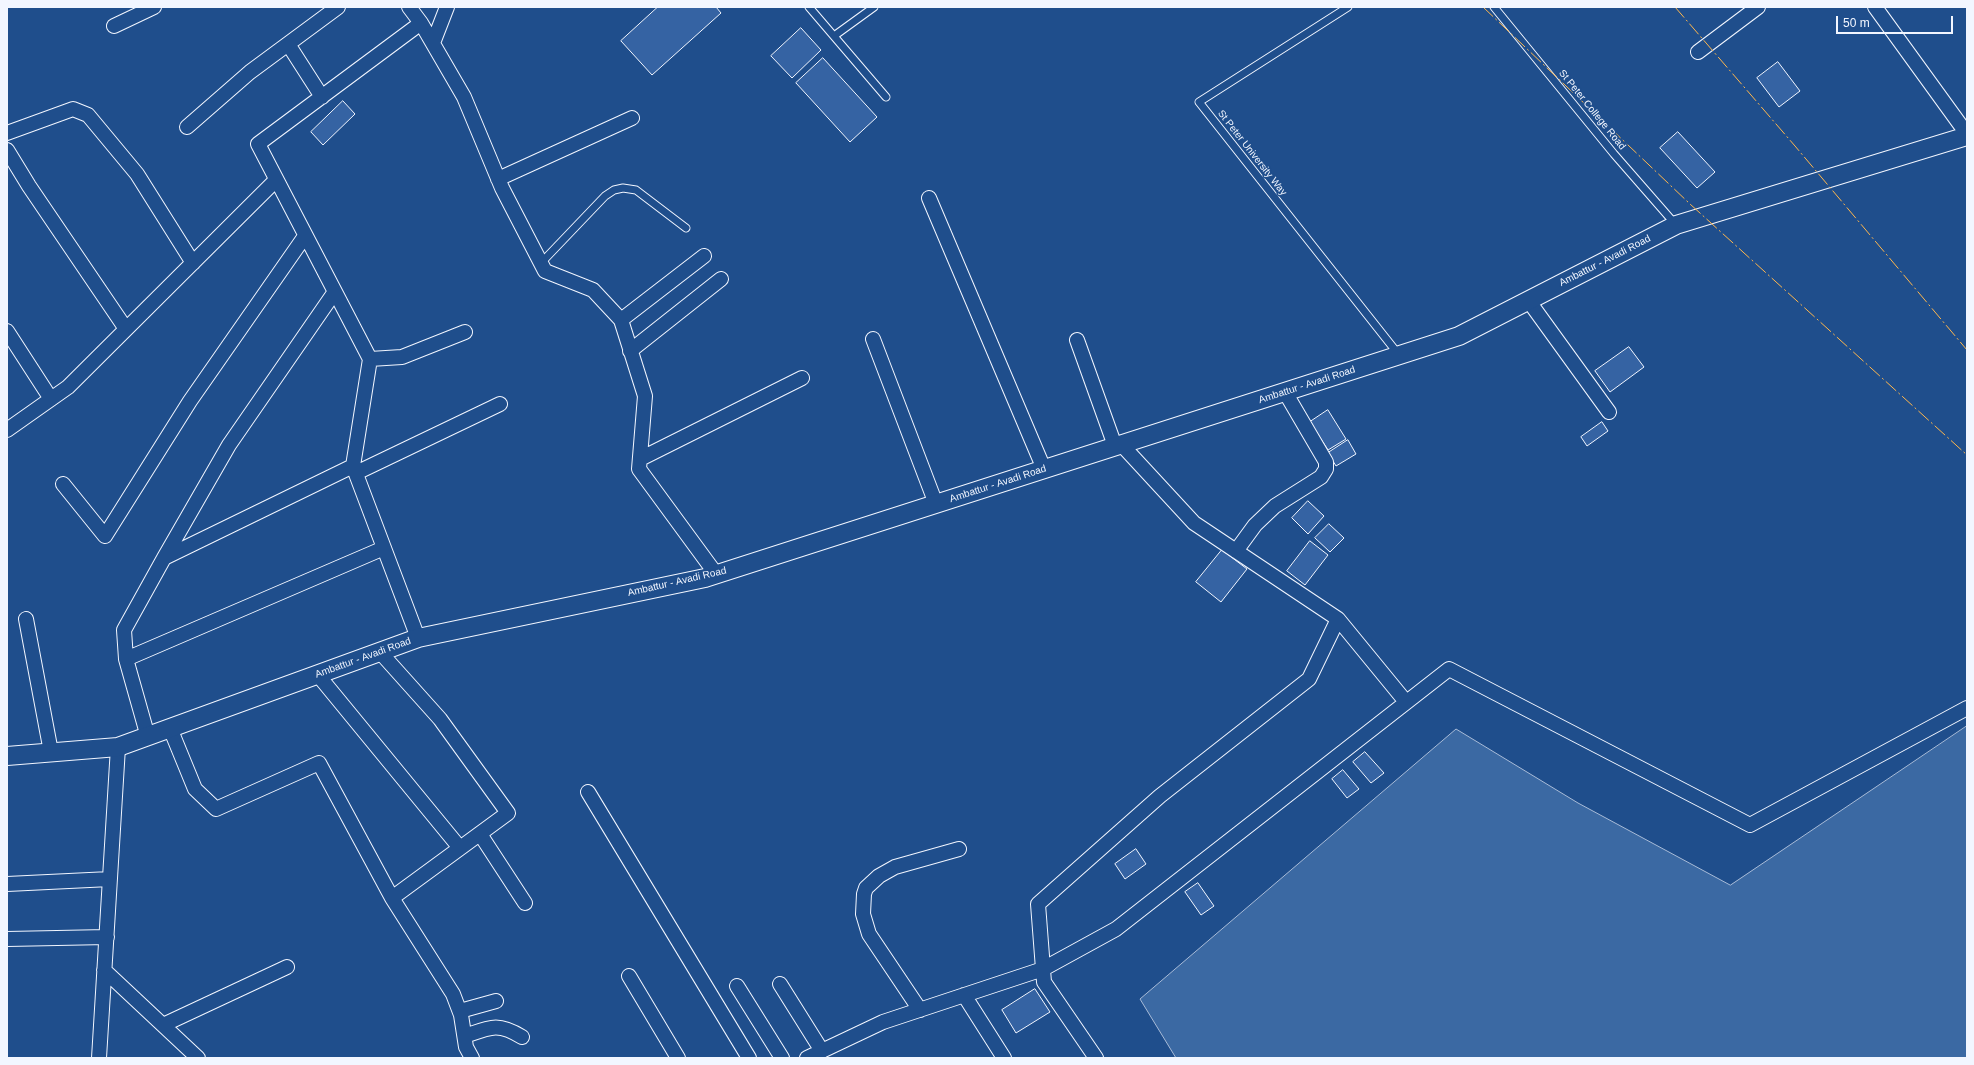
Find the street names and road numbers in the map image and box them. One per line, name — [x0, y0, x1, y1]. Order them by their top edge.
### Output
street label: St Peter College Road — [1556, 68, 1628, 152]
street label: St Peter University Way — [1215, 108, 1289, 198]
street label: Ambattur - Avadi Road — [1557, 233, 1653, 289]
street label: Ambattur - Avadi Road — [1257, 364, 1357, 406]
street label: Ambattur - Avadi Road — [948, 463, 1048, 505]
street label: Ambattur - Avadi Road — [626, 565, 728, 599]
street label: Ambattur - Avadi Road — [314, 635, 412, 681]

